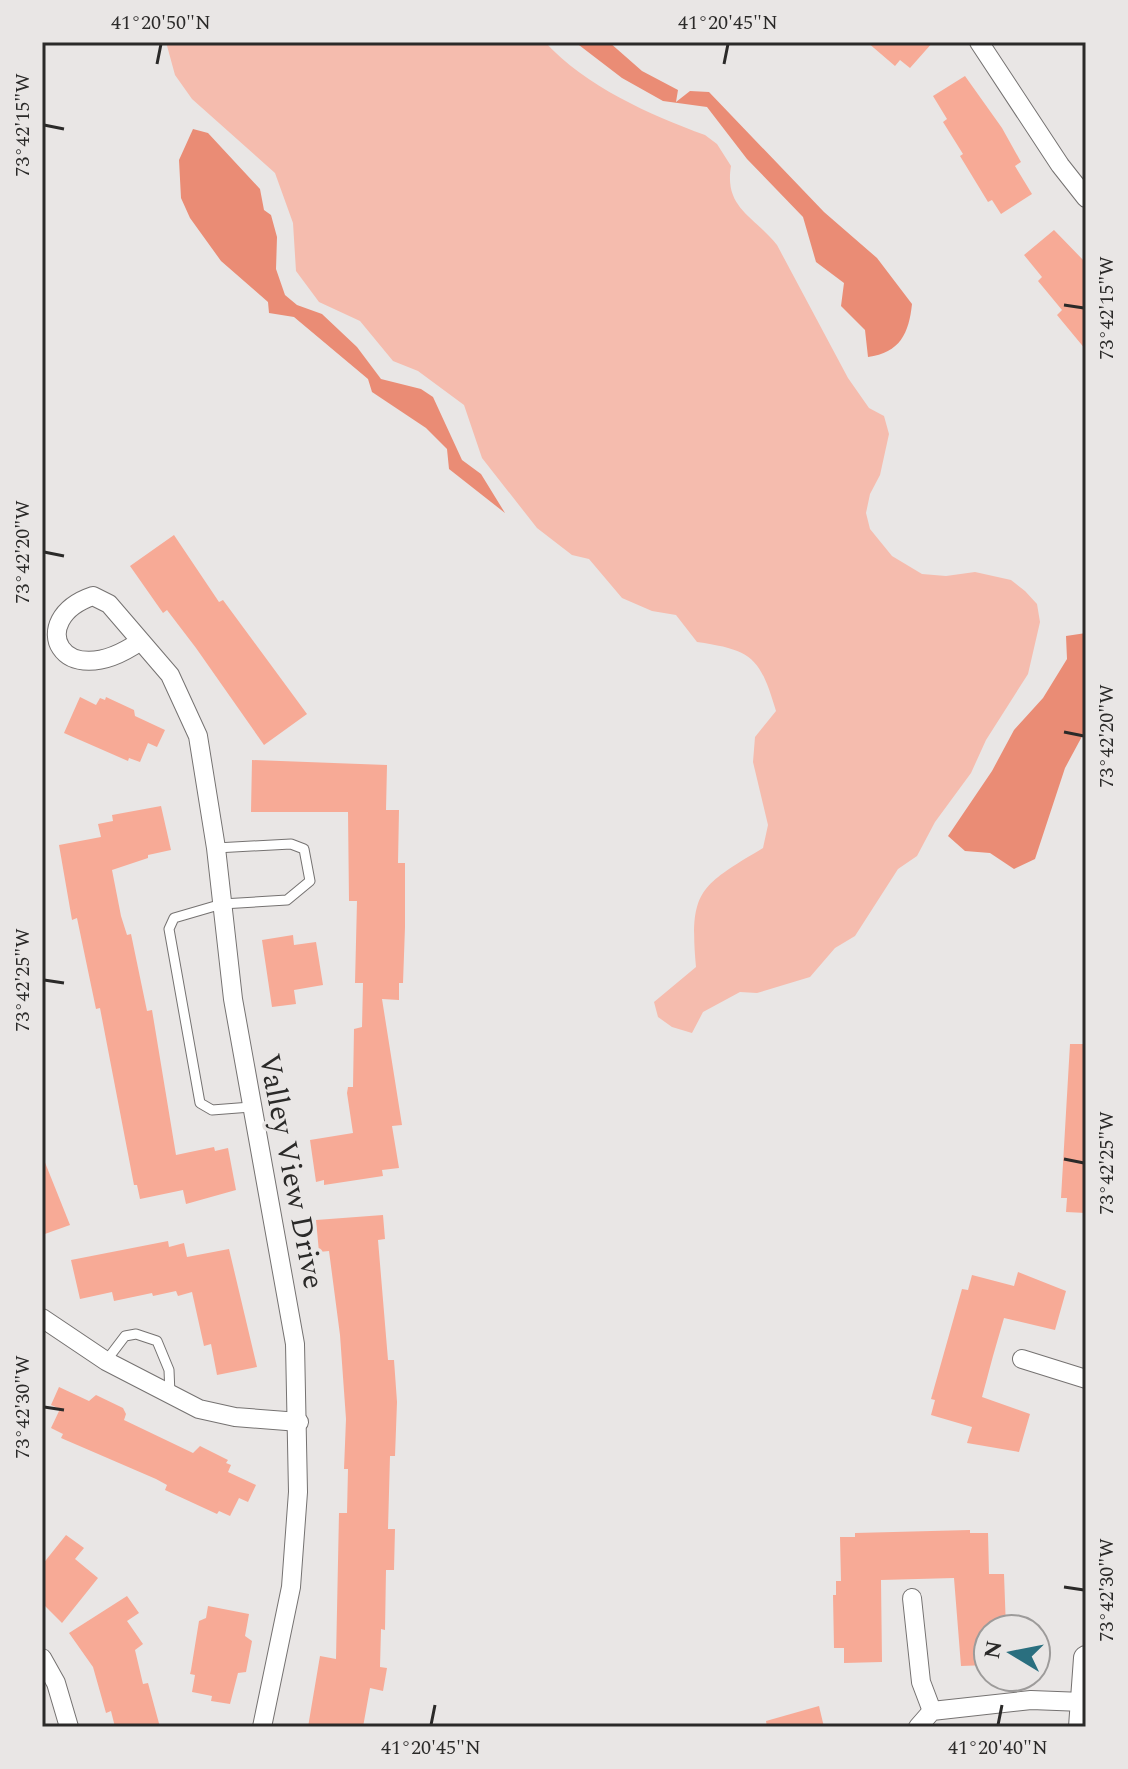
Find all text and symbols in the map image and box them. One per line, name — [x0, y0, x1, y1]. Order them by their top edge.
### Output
text: 41°20'50"N — [111, 8, 211, 38]
text: 41°20'45"N — [678, 8, 778, 38]
text: 73°42'15"W — [8, 73, 38, 177]
text: 73°42'15"W — [1092, 256, 1122, 360]
text: 73°42'20"W — [8, 500, 38, 604]
text: 73°42'20"W — [1092, 684, 1122, 788]
text: 73°42'25"W — [8, 928, 38, 1032]
street label: Valley View Drive — [246, 1050, 336, 1293]
text: 73°42'25"W — [1092, 1111, 1122, 1215]
text: 73°42'30"W — [8, 1355, 38, 1459]
text: 73°42'30"W — [1092, 1538, 1122, 1642]
north arrow — [972, 1613, 1052, 1693]
text: N — [976, 1638, 1012, 1661]
text: 41°20'45"N — [381, 1733, 481, 1763]
text: 41°20'40"N — [948, 1733, 1048, 1763]

